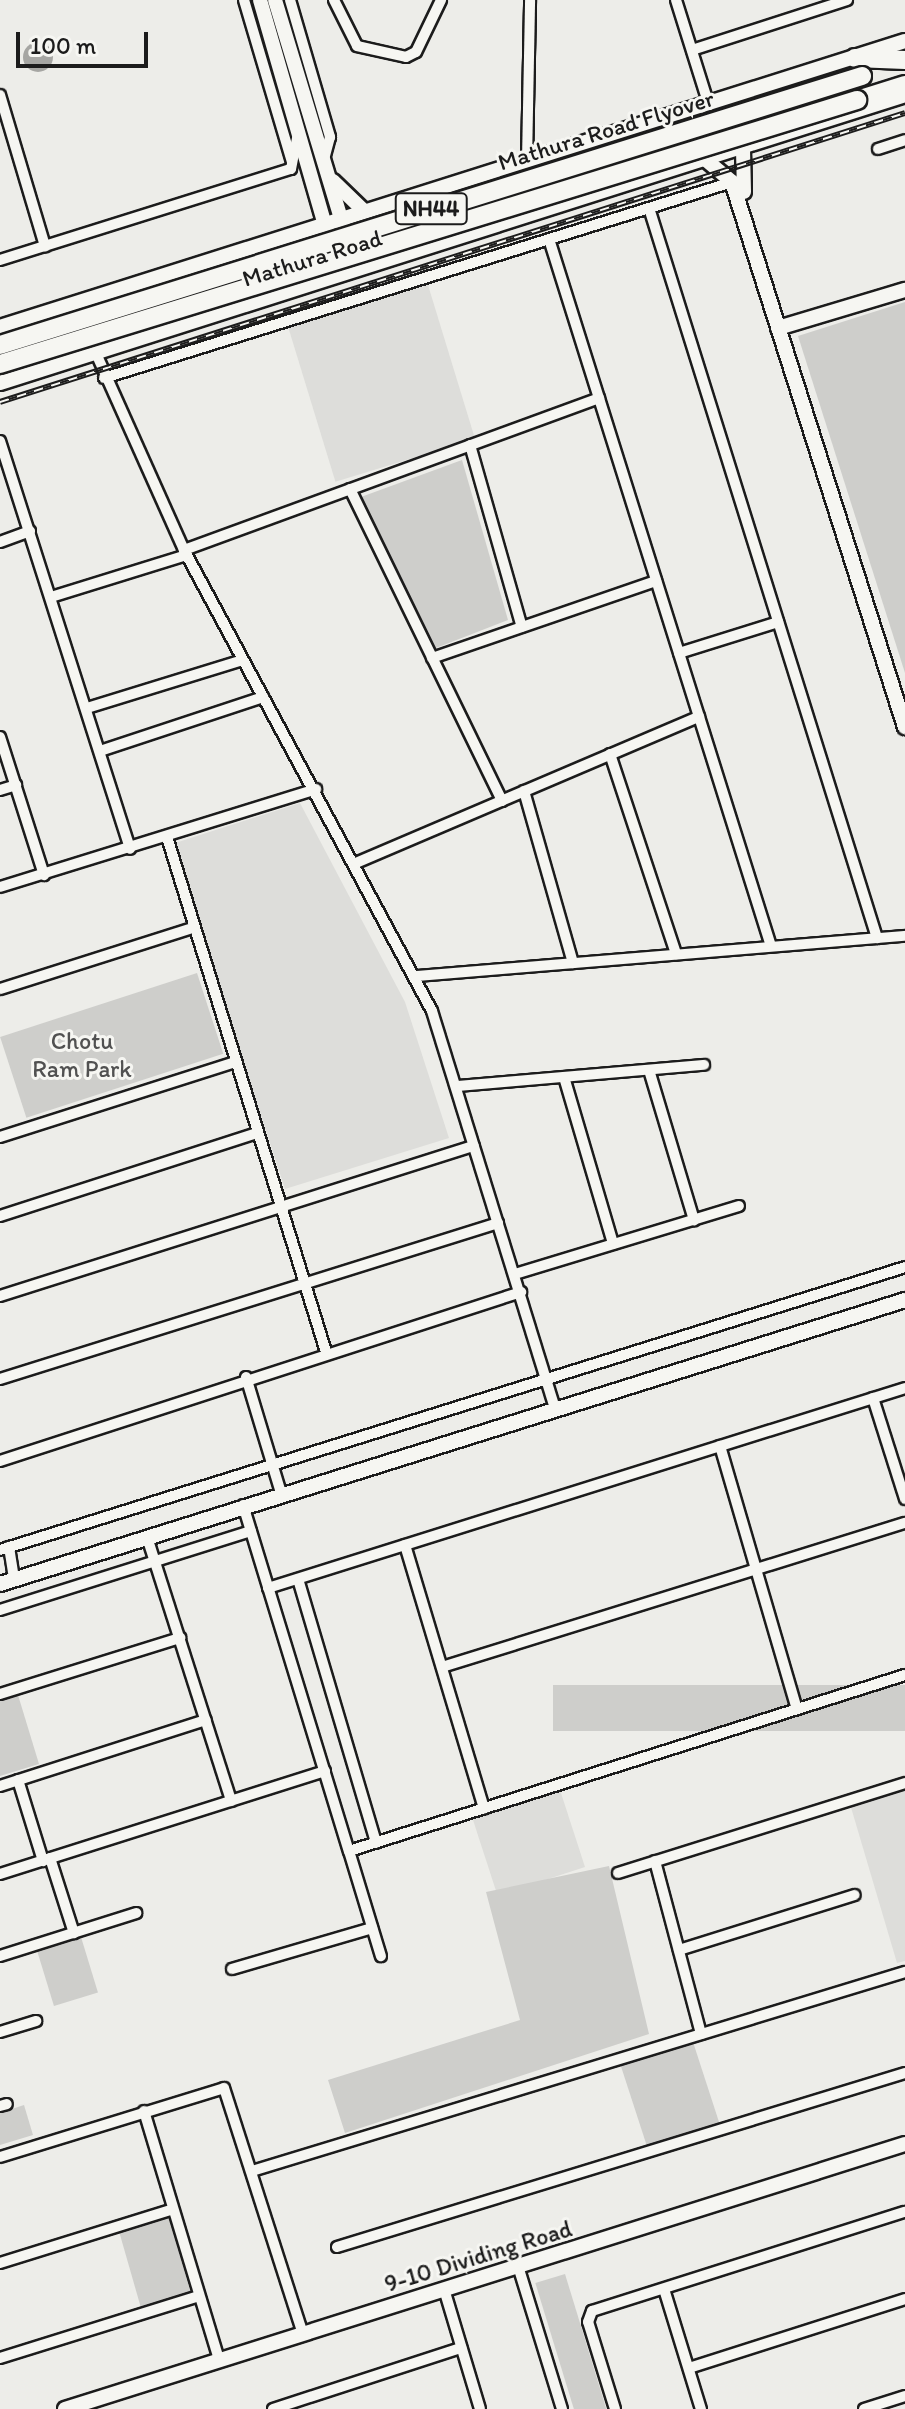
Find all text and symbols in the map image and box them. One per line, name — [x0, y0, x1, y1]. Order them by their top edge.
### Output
scale bar — [20, 16, 152, 66]
text: 100 m — [30, 31, 96, 60]
street label: Mathura Road Flyover — [494, 83, 718, 177]
road number: NH44 — [393, 191, 469, 227]
street label: Mathura Road — [239, 223, 385, 293]
park label: Chotu Ram Park — [32, 1027, 132, 1083]
street label: 9-10 Dividing Road — [381, 2214, 575, 2298]

